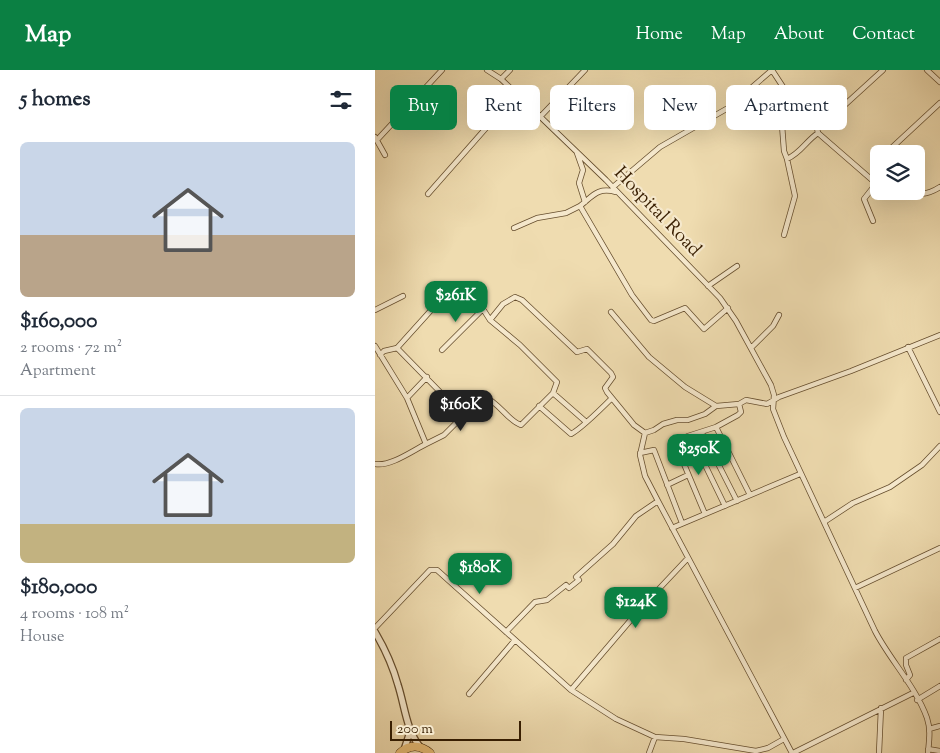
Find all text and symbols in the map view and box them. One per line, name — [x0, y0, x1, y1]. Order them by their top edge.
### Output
text: Map — [25, 18, 71, 52]
text: Home — [636, 22, 683, 48]
text: Map — [711, 22, 746, 48]
text: About — [774, 22, 824, 48]
text: Contact — [852, 22, 915, 48]
text: 5 homes — [20, 85, 90, 115]
chip: Buy — [390, 85, 457, 130]
chip: Rent — [467, 85, 540, 130]
chip: Filters — [550, 85, 634, 130]
chip: New — [644, 85, 716, 130]
chip: Apartment — [726, 85, 847, 130]
icon: filters — [327, 86, 355, 114]
map controls — [870, 145, 925, 200]
button: layers — [870, 145, 925, 200]
street label: Hospital Road — [607, 161, 707, 263]
icon: home — [143, 175, 233, 265]
pin: $261K — [421, 280, 491, 323]
text: $261K — [436, 285, 476, 308]
text: $160,000 — [20, 307, 97, 337]
text: 2 rooms · 72 m² — [20, 337, 122, 360]
text: Apartment — [20, 360, 96, 383]
pin: $160K — [426, 390, 496, 432]
text: $160K — [440, 394, 482, 417]
pin: $250K — [664, 434, 734, 476]
text: $250K — [678, 438, 720, 461]
icon: home — [143, 440, 233, 530]
pin: $180K — [445, 552, 515, 595]
text: $180K — [459, 557, 501, 580]
text: $180,000 — [20, 573, 97, 603]
pin: $124K — [601, 586, 671, 629]
text: $124K — [615, 591, 657, 614]
text: 4 rooms · 108 m² — [20, 603, 129, 626]
text: House — [20, 626, 64, 649]
scale bar — [390, 718, 521, 741]
text: 200 m — [397, 720, 433, 740]

